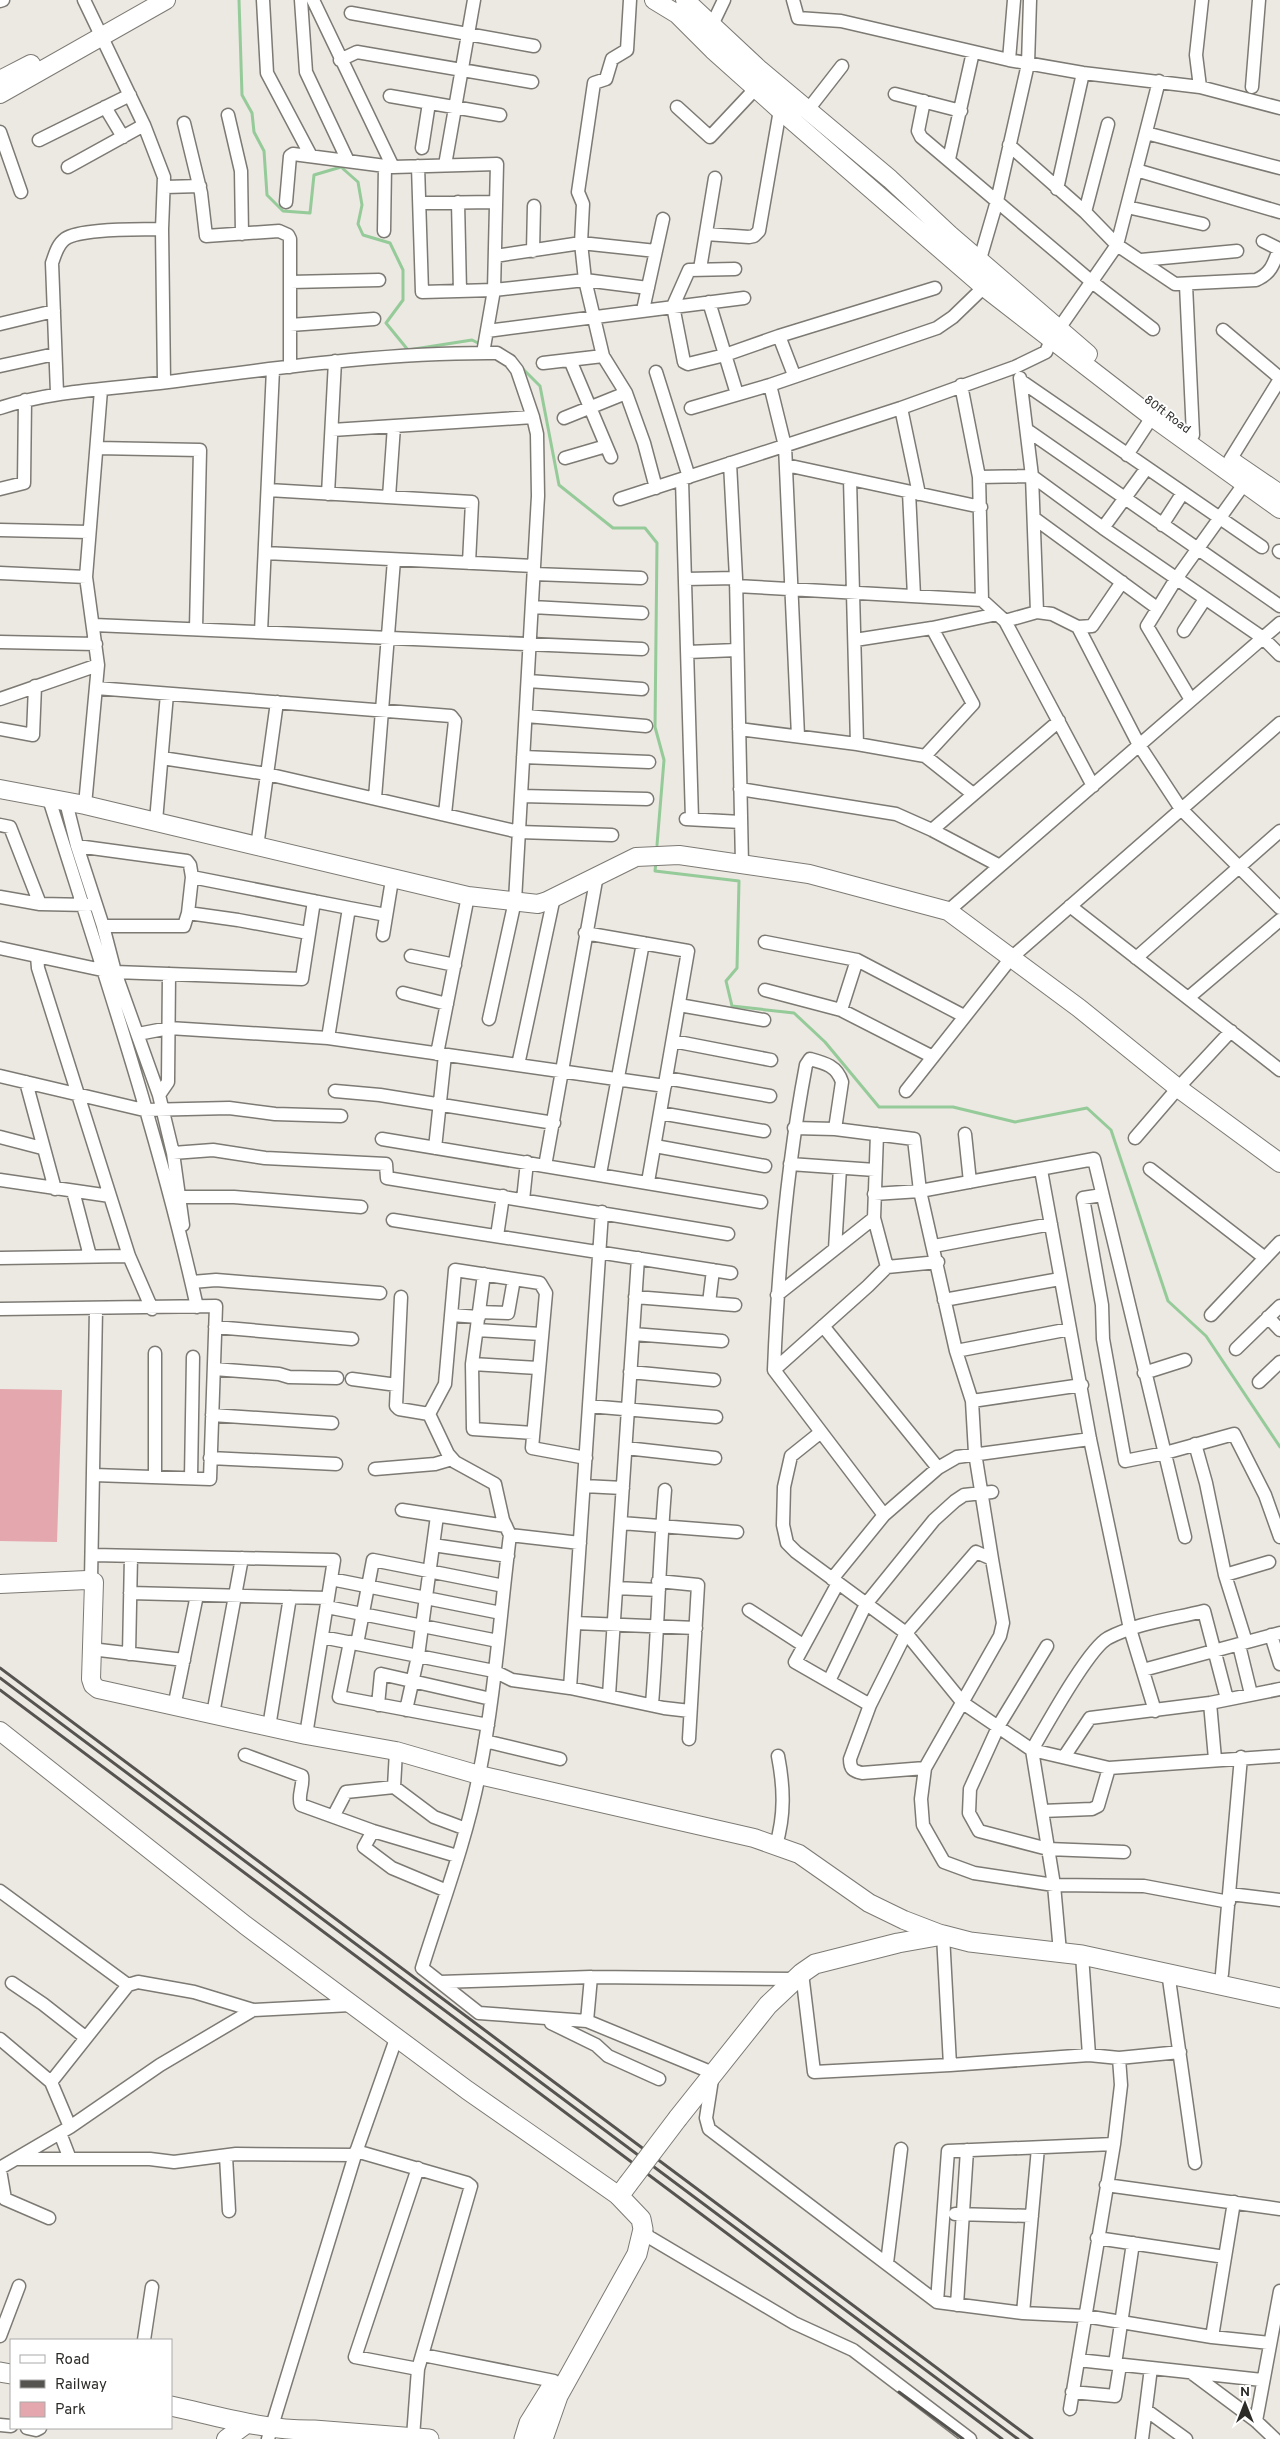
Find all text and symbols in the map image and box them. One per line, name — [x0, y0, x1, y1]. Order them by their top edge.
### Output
street label: 80ft Road — [1141, 392, 1193, 438]
legend — [10, 2339, 172, 2429]
text: Road — [55, 2351, 90, 2370]
text: Railway — [55, 2376, 107, 2395]
north arrow — [1220, 2379, 1270, 2429]
text: N — [1240, 2384, 1250, 2401]
text: Park — [55, 2401, 86, 2420]

